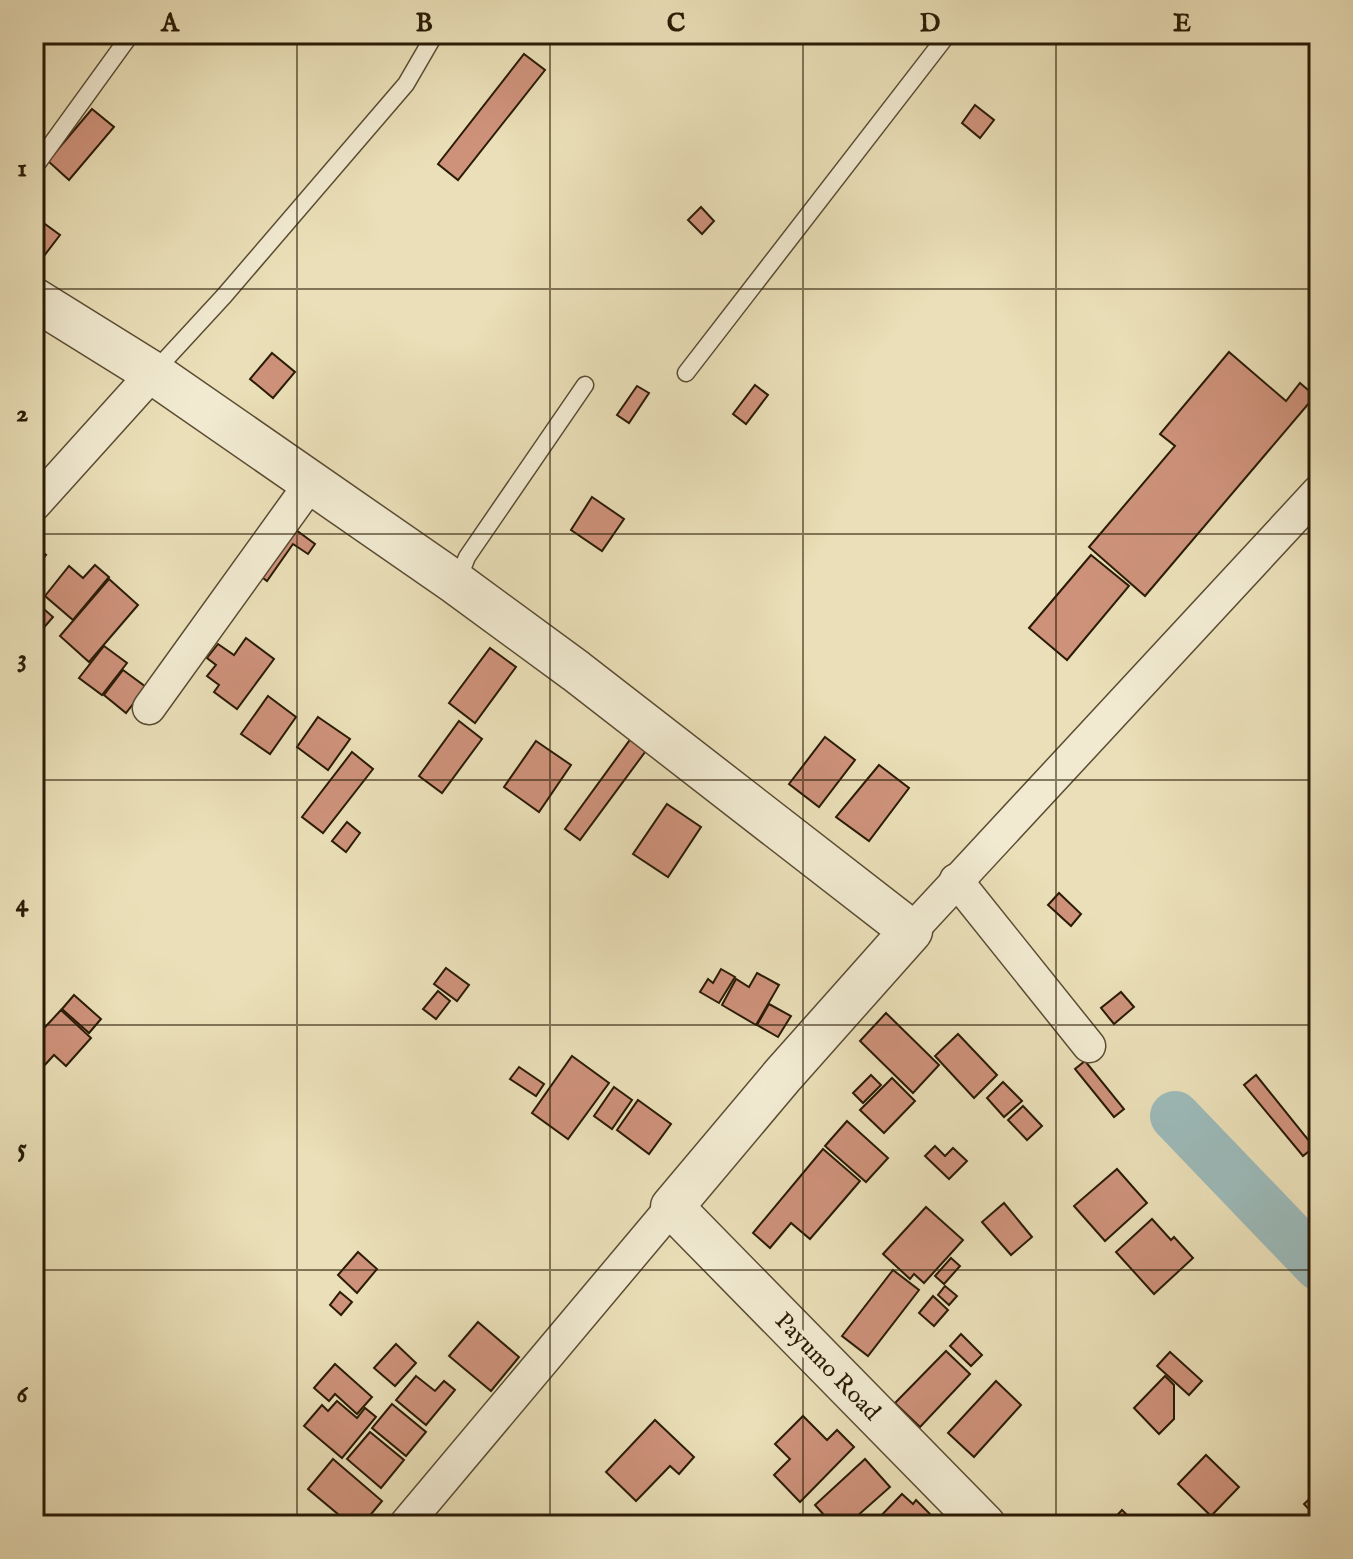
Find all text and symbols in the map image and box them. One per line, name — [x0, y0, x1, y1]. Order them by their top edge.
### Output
text: A — [160, 7, 180, 40]
text: B — [415, 7, 433, 40]
text: C — [667, 7, 686, 40]
text: D — [920, 7, 941, 40]
text: E — [1173, 7, 1191, 40]
text: 1 — [17, 152, 27, 185]
text: 2 — [16, 397, 28, 430]
text: 3 — [17, 642, 27, 675]
text: 4 — [16, 887, 30, 920]
text: 5 — [17, 1132, 27, 1165]
street label: Payumo Road — [767, 1306, 886, 1428]
text: 6 — [17, 1378, 29, 1411]

